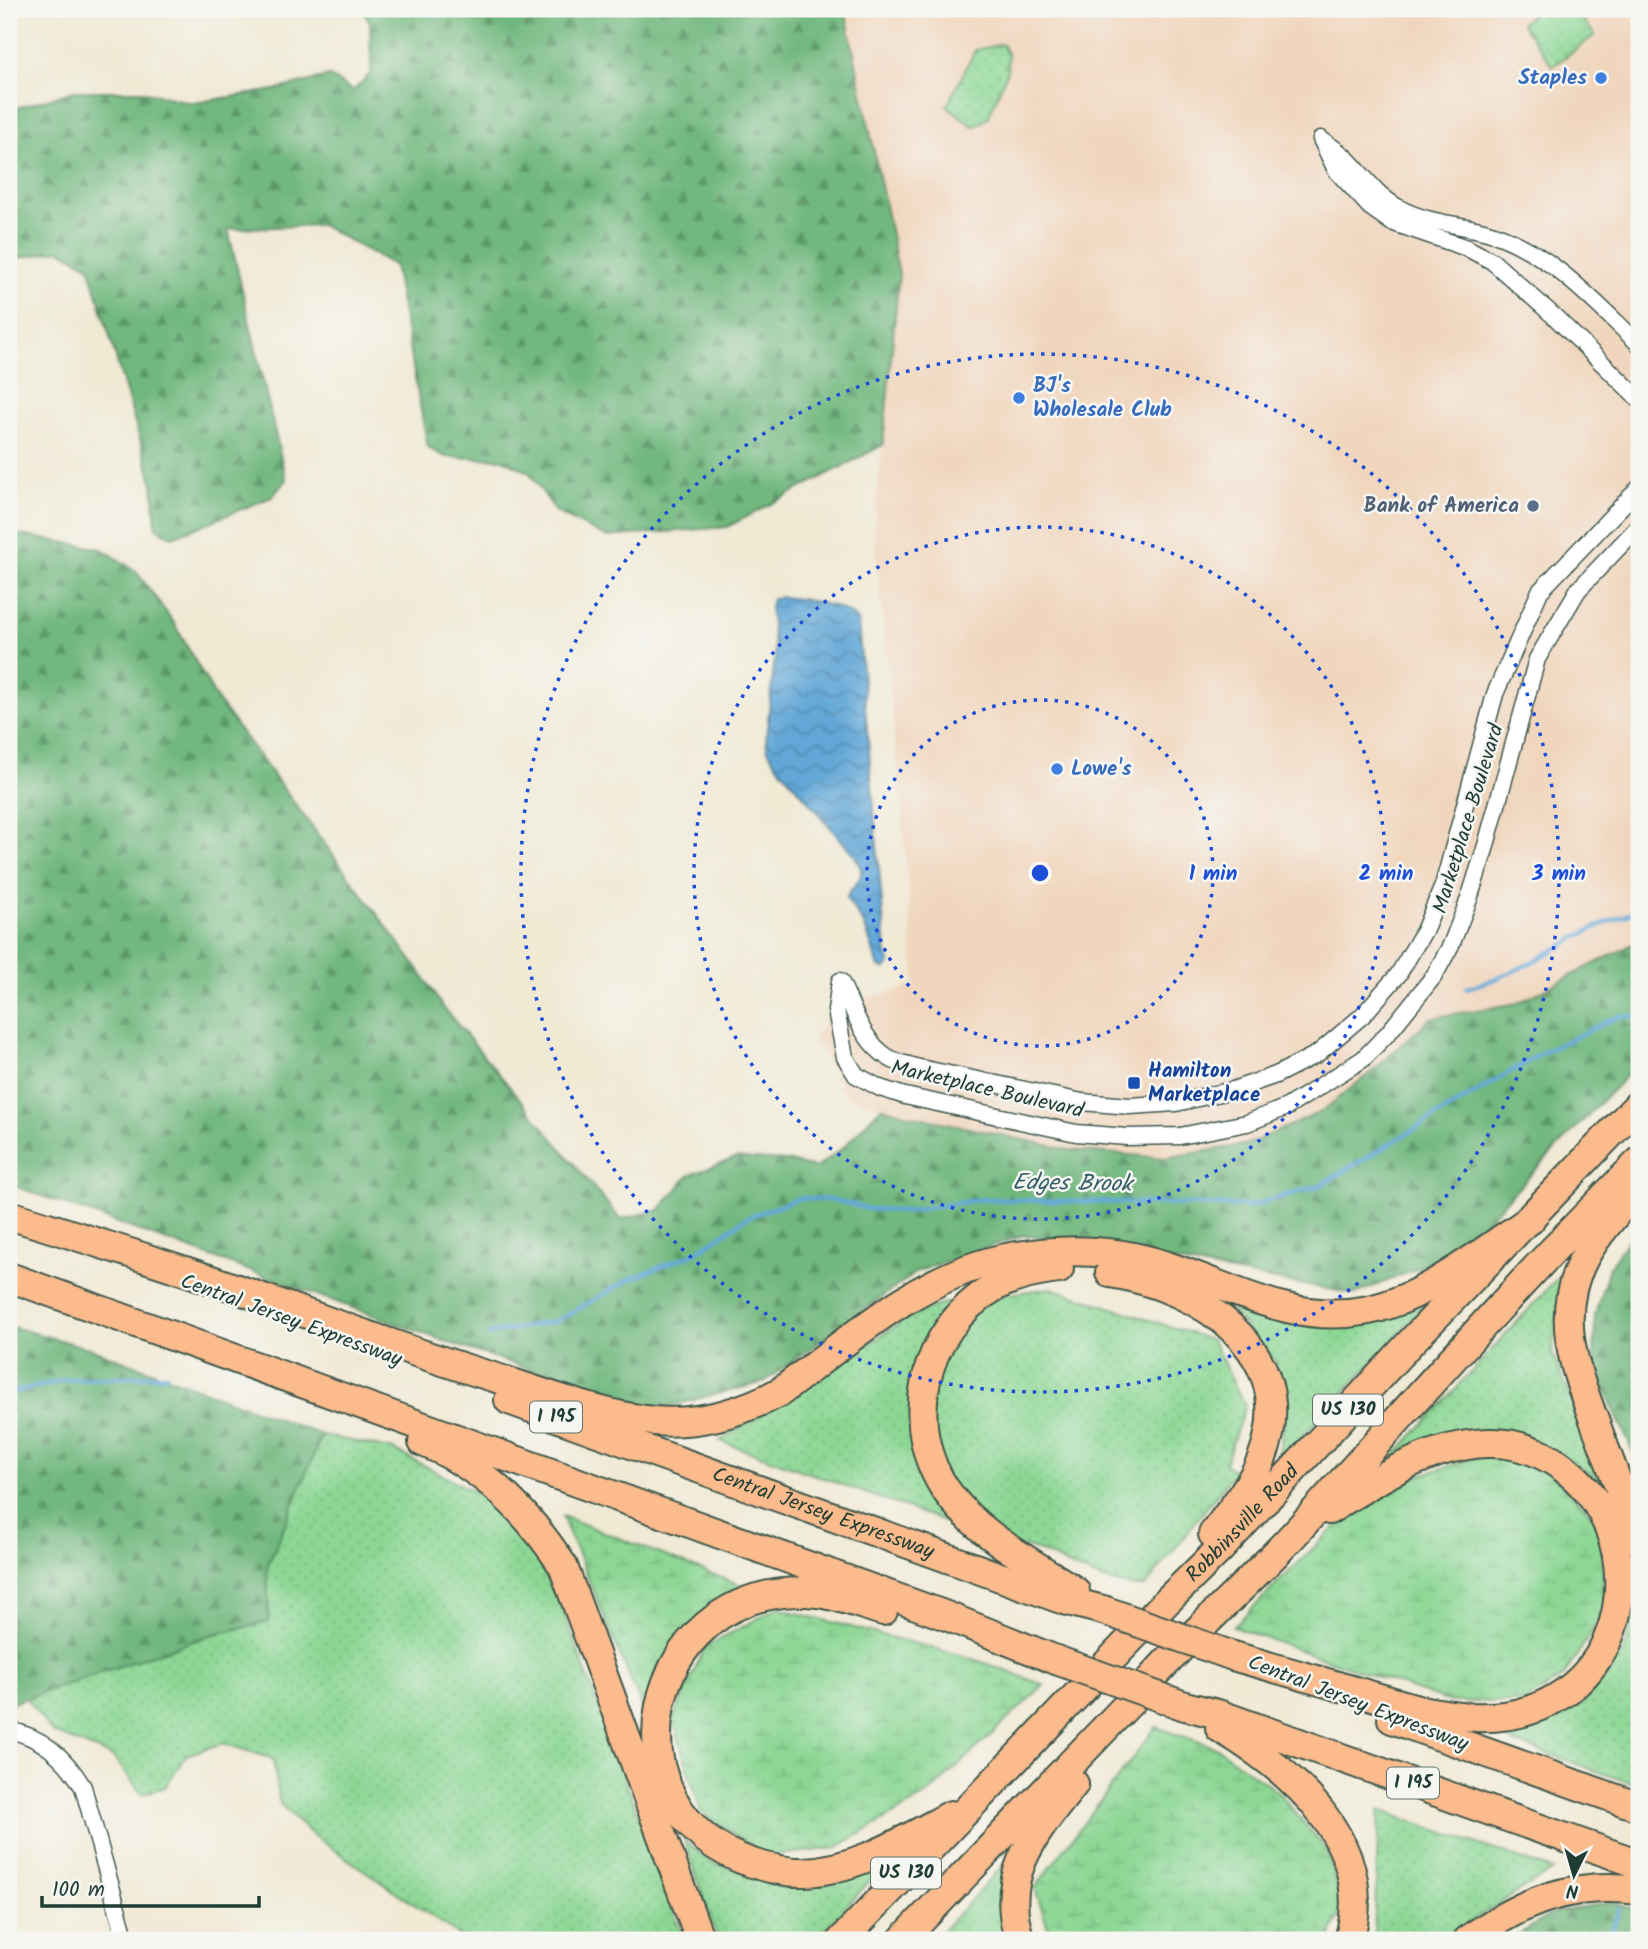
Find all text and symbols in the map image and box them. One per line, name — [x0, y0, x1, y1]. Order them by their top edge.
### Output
place label: Staples — [1518, 62, 1587, 95]
marker: Staples — [1593, 70, 1609, 86]
place label: BJ's Wholesale Club — [1033, 370, 1172, 427]
marker: BJ's Wholesale Club — [1011, 390, 1027, 406]
place label: Bank of America — [1364, 490, 1519, 523]
marker: Bank of America — [1525, 498, 1541, 514]
street label: Marketplace Boulevard — [1424, 720, 1514, 918]
place label: Lowe's — [1071, 753, 1132, 786]
marker: Lowe's — [1049, 761, 1065, 777]
text: 1 min — [1189, 858, 1237, 891]
text: 2 min — [1359, 858, 1413, 891]
text: 3 min — [1531, 858, 1586, 891]
centre of rings — [1028, 861, 1052, 885]
street label: Marketplace Boulevard — [887, 1052, 1087, 1128]
place label: Hamilton Marketplace — [1148, 1055, 1260, 1112]
marker: Hamilton Marketplace — [1126, 1075, 1142, 1091]
water label: Edges Brook — [1012, 1165, 1135, 1203]
street label: Central Jersey Expressway — [175, 1265, 407, 1377]
road number: US 130 — [1313, 1394, 1383, 1426]
road number: I 195 — [530, 1401, 582, 1432]
street label: Robbinsville Road — [1178, 1456, 1308, 1591]
street label: Central Jersey Expressway — [707, 1458, 939, 1569]
street label: Central Jersey Expressway — [1243, 1647, 1473, 1761]
road number: I 195 — [1387, 1768, 1439, 1798]
north arrow — [1540, 1840, 1610, 1910]
road number: US 130 — [871, 1857, 941, 1888]
scale bar — [42, 1865, 259, 1909]
text: 100 m — [52, 1874, 105, 1907]
text: N — [1565, 1874, 1580, 1905]

